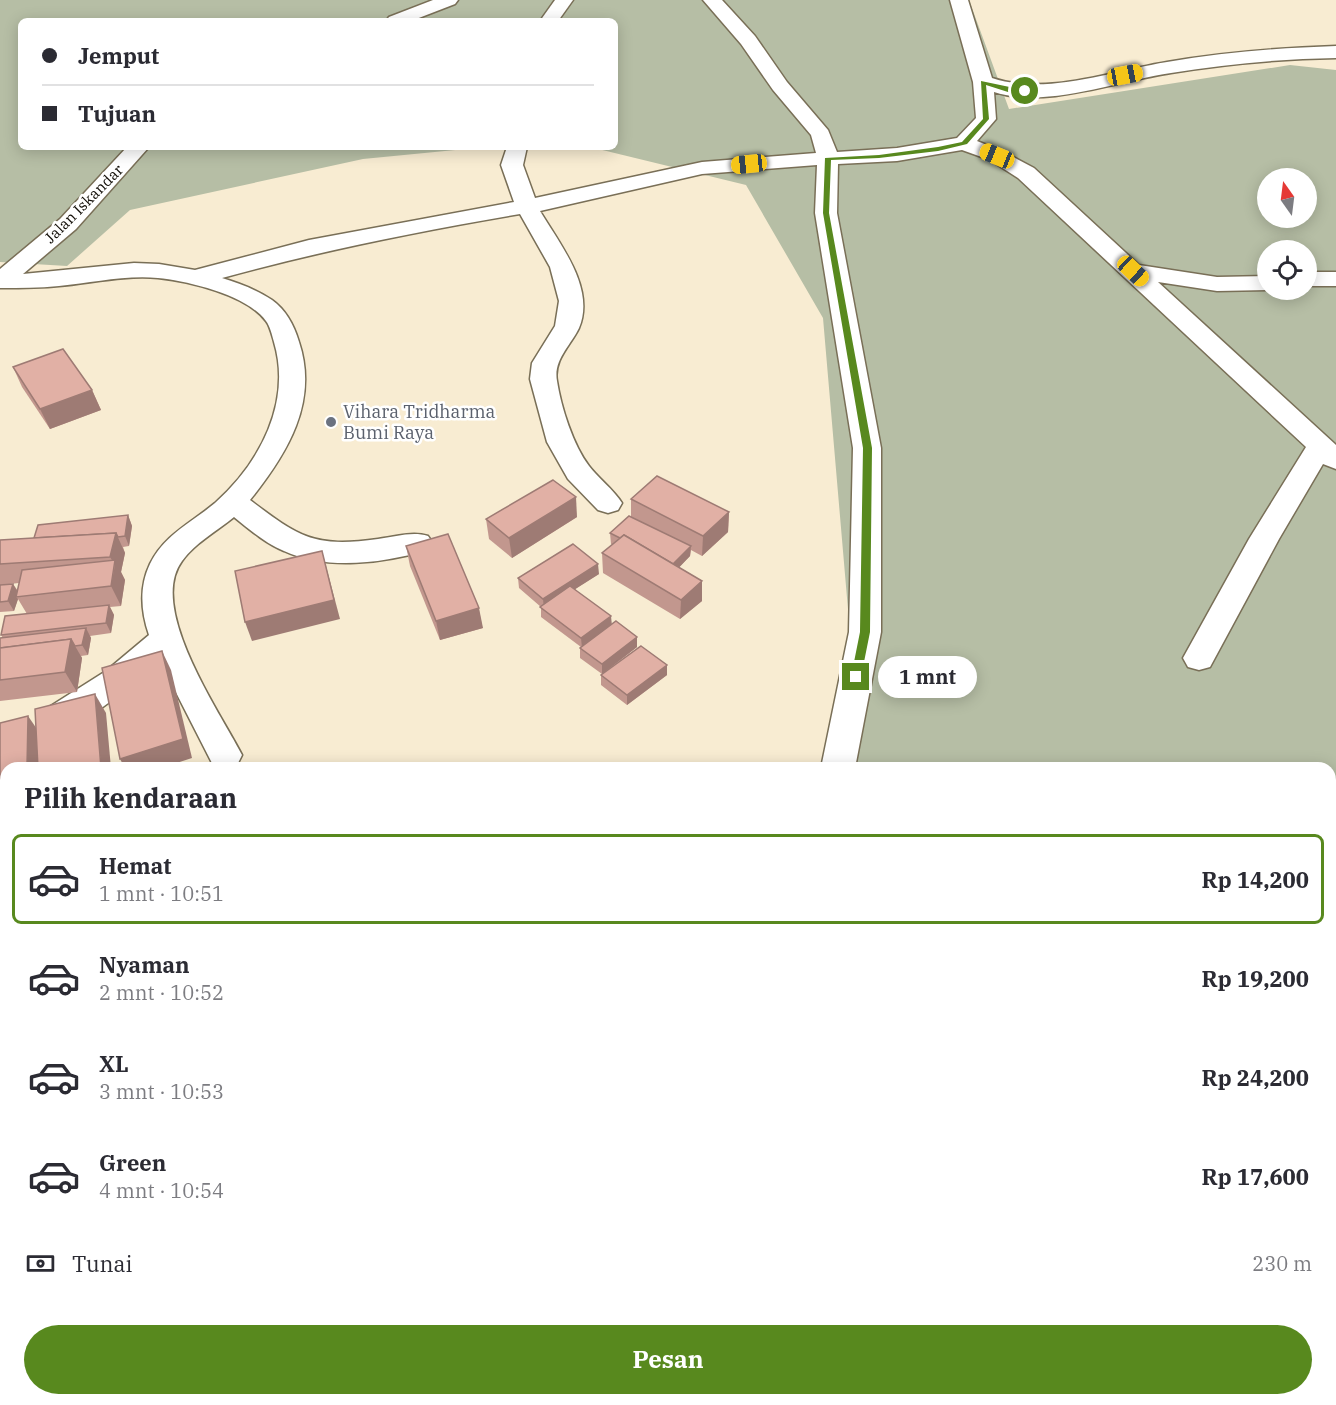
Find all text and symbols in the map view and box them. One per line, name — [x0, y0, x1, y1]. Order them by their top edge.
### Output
text: Jemput — [78, 41, 159, 70]
car — [1106, 63, 1144, 87]
route start — [1011, 77, 1038, 104]
text: Tujuan — [78, 99, 156, 128]
car — [977, 141, 1017, 171]
car — [730, 153, 768, 175]
street label: Jalan Iskandar — [40, 160, 127, 247]
north arrow — [1257, 168, 1317, 228]
map controls — [1257, 168, 1317, 300]
button: locate — [1257, 240, 1317, 300]
car — [1114, 252, 1152, 290]
place label: Vihara Tridharma Bumi Raya — [343, 400, 496, 444]
marker: Vihara Tridharma Bumi Raya — [324, 415, 338, 429]
callout: 1 mnt — [877, 656, 976, 698]
route end — [842, 663, 869, 690]
text: 1 mnt — [899, 663, 956, 690]
text: Pilih kendaraan — [24, 780, 237, 815]
text: Hemat — [99, 851, 171, 880]
icon: car — [27, 852, 81, 906]
text: Rp 14,200 — [1202, 865, 1309, 894]
text: 1 mnt · 10:51 — [99, 880, 224, 907]
text: Nyaman — [99, 950, 190, 979]
icon: car — [27, 951, 81, 1005]
text: Rp 19,200 — [1202, 964, 1309, 993]
text: 2 mnt · 10:52 — [99, 979, 224, 1006]
text: XL — [99, 1049, 129, 1078]
icon: car — [27, 1050, 81, 1104]
text: Rp 24,200 — [1202, 1063, 1309, 1092]
text: 3 mnt · 10:53 — [99, 1078, 224, 1105]
text: Green — [99, 1148, 166, 1177]
icon: car — [27, 1149, 81, 1203]
text: Rp 17,600 — [1202, 1162, 1309, 1191]
text: 4 mnt · 10:54 — [99, 1177, 224, 1204]
icon: cash — [24, 1247, 57, 1280]
text: Tunai — [72, 1249, 133, 1278]
text: 230 m — [1252, 1250, 1312, 1277]
button: Pesan — [24, 1325, 1312, 1394]

